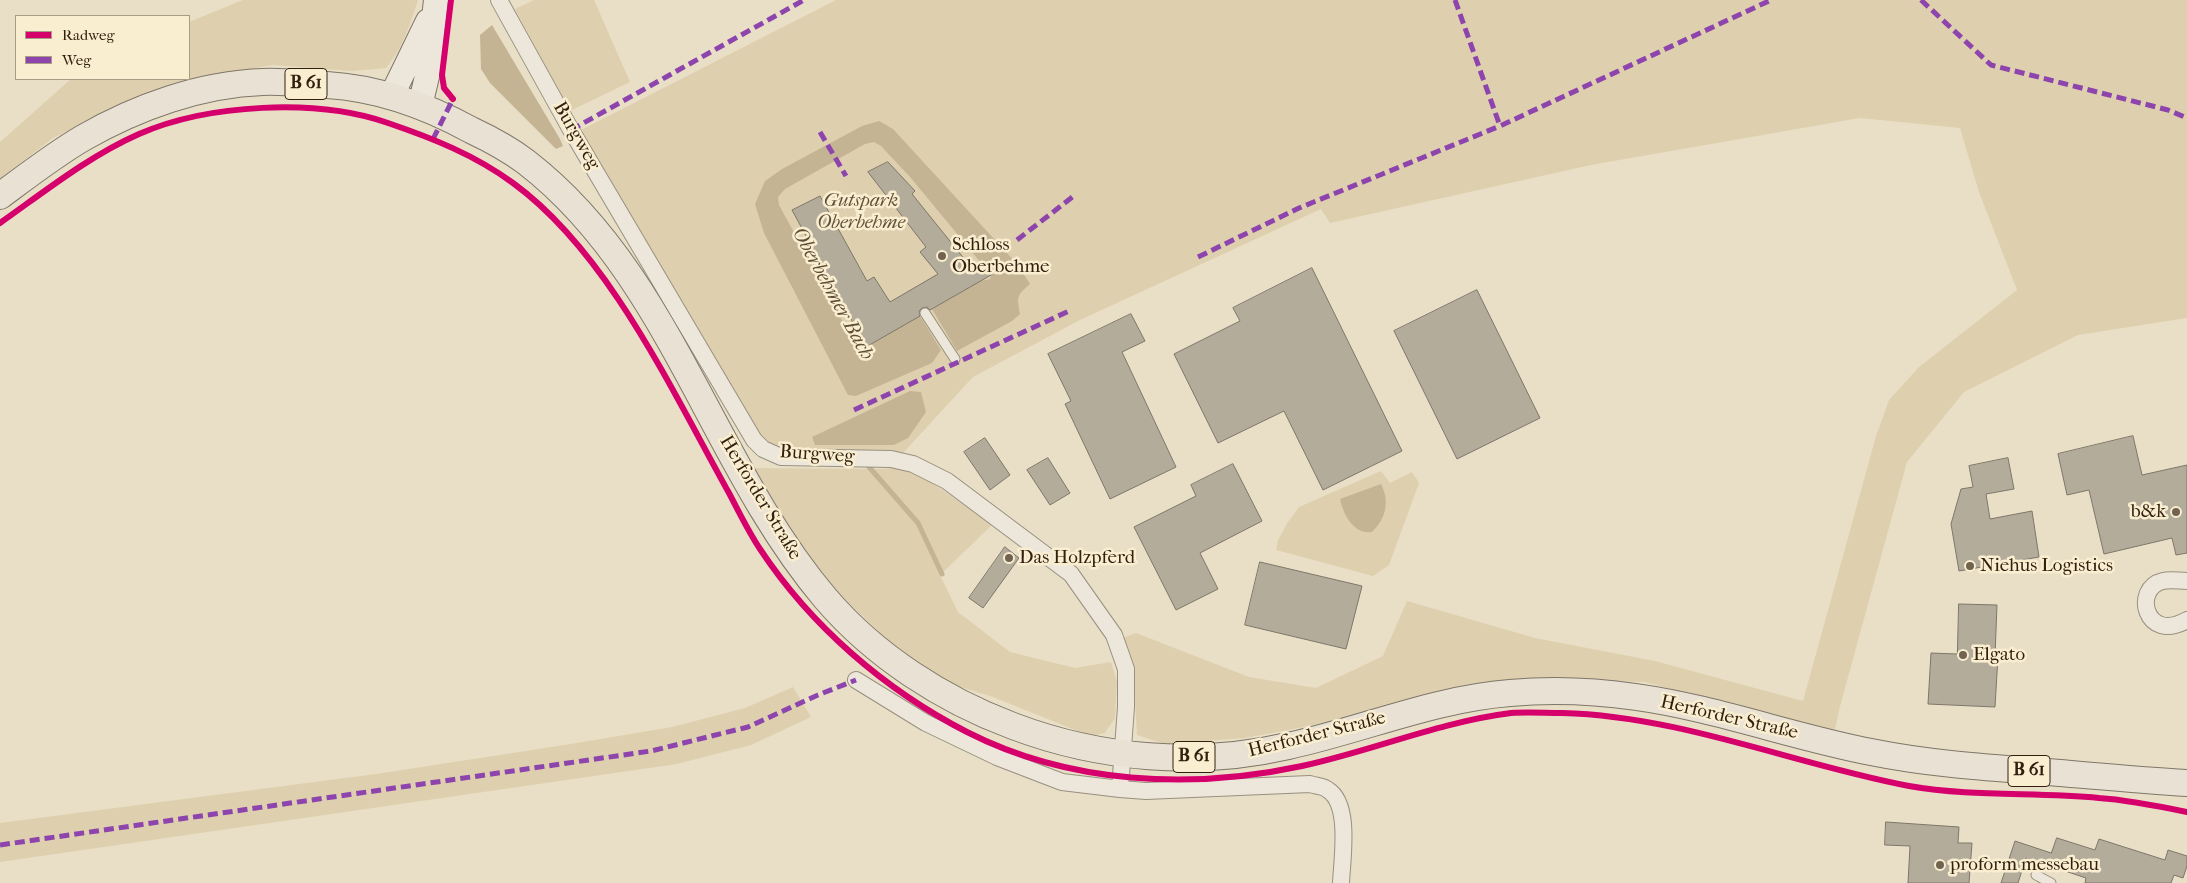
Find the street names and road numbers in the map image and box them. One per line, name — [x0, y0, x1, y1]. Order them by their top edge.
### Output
road number: B 61 — [285, 68, 327, 100]
street label: Burgweg — [547, 98, 605, 174]
street label: Herforder Straße — [714, 432, 806, 564]
street label: Burgweg — [779, 441, 855, 469]
street label: Herforder Straße — [1658, 691, 1800, 745]
street label: Herforder Straße — [1246, 707, 1388, 763]
road number: B 61 — [1173, 742, 1215, 772]
road number: B 61 — [2008, 756, 2050, 786]

